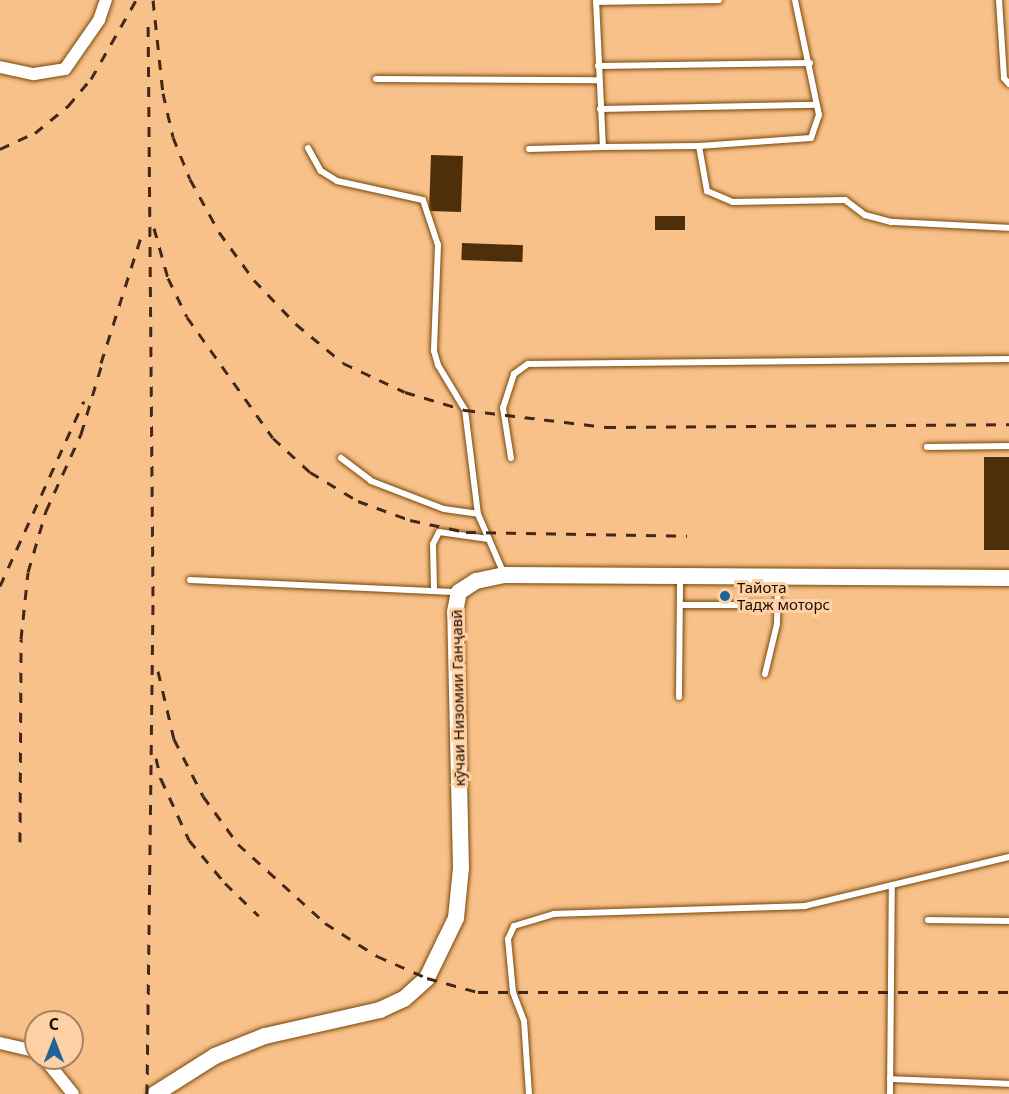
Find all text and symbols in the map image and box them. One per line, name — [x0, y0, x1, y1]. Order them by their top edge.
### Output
place label: Тайота Тадж моторс — [737, 578, 830, 613]
marker: Тайота Тадж моторс — [718, 589, 732, 603]
street label: кӯчаи Низомии Ганҷавӣ — [447, 609, 469, 787]
north arrow — [24, 1010, 84, 1070]
text: С — [49, 1013, 59, 1035]

